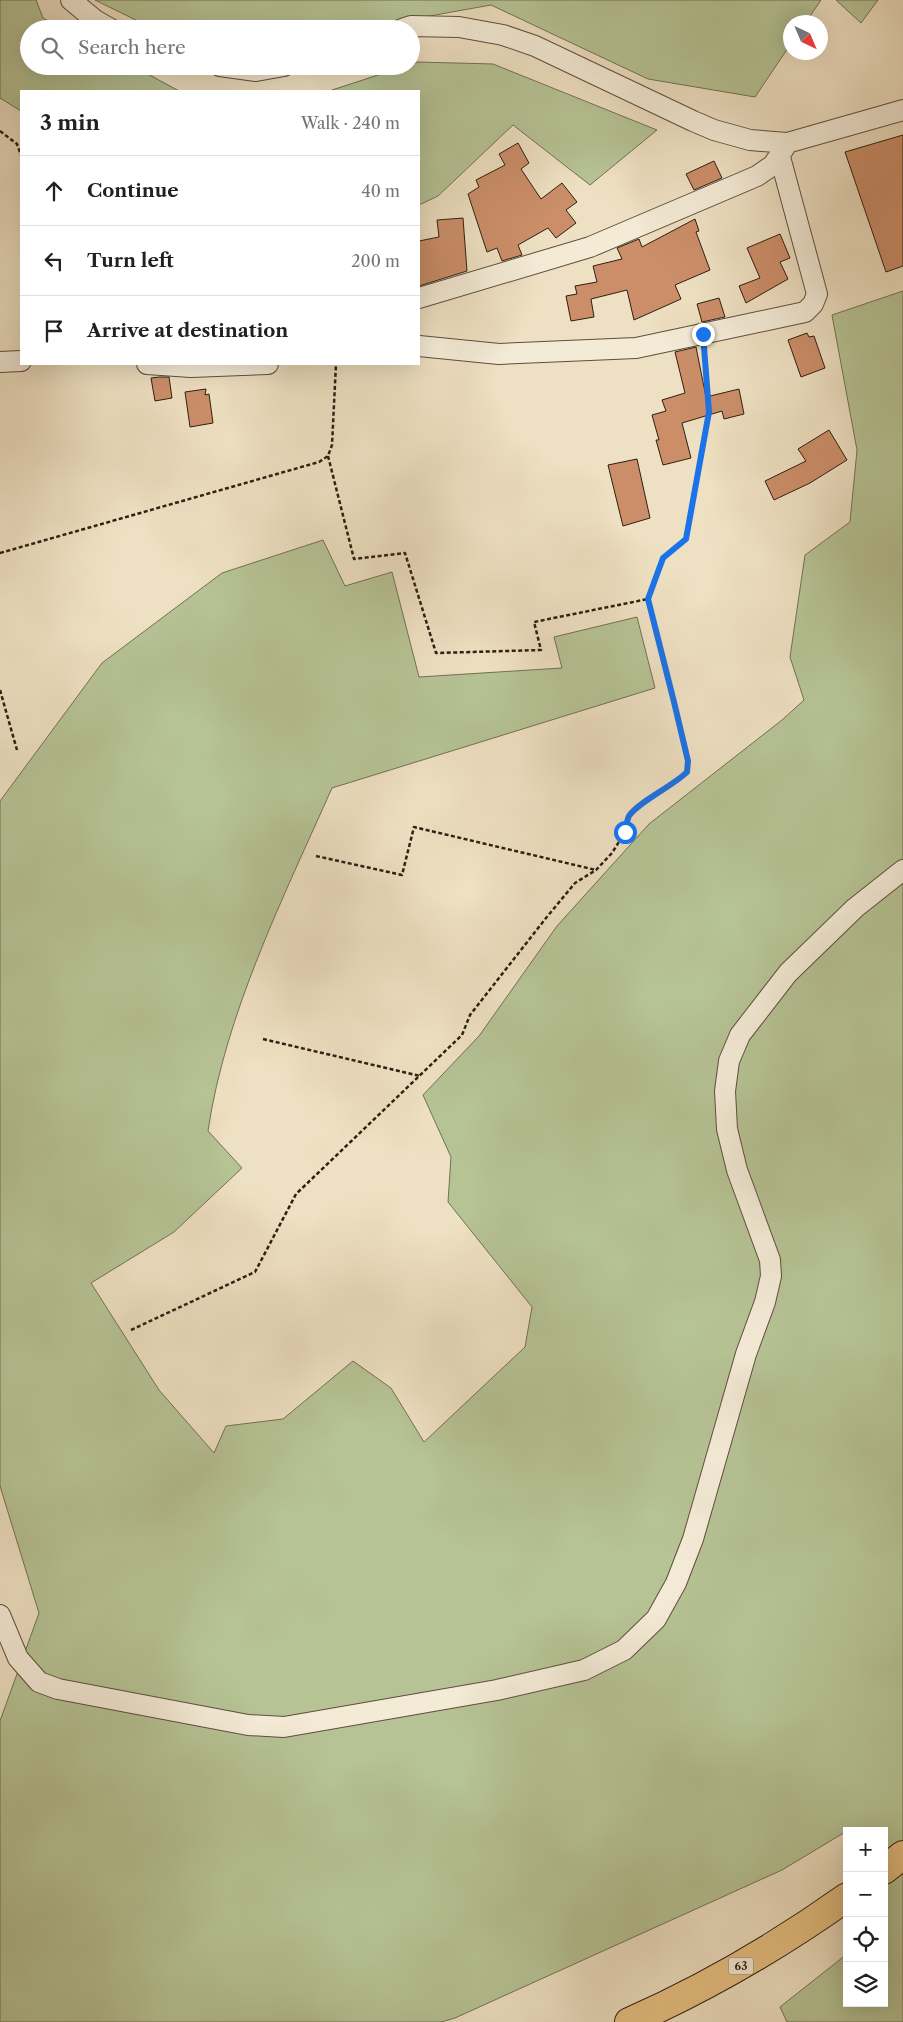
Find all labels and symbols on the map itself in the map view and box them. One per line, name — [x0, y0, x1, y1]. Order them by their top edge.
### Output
north arrow — [783, 15, 828, 60]
route end — [692, 323, 715, 346]
route start — [614, 821, 637, 844]
road number: 63 — [728, 1958, 754, 1974]

